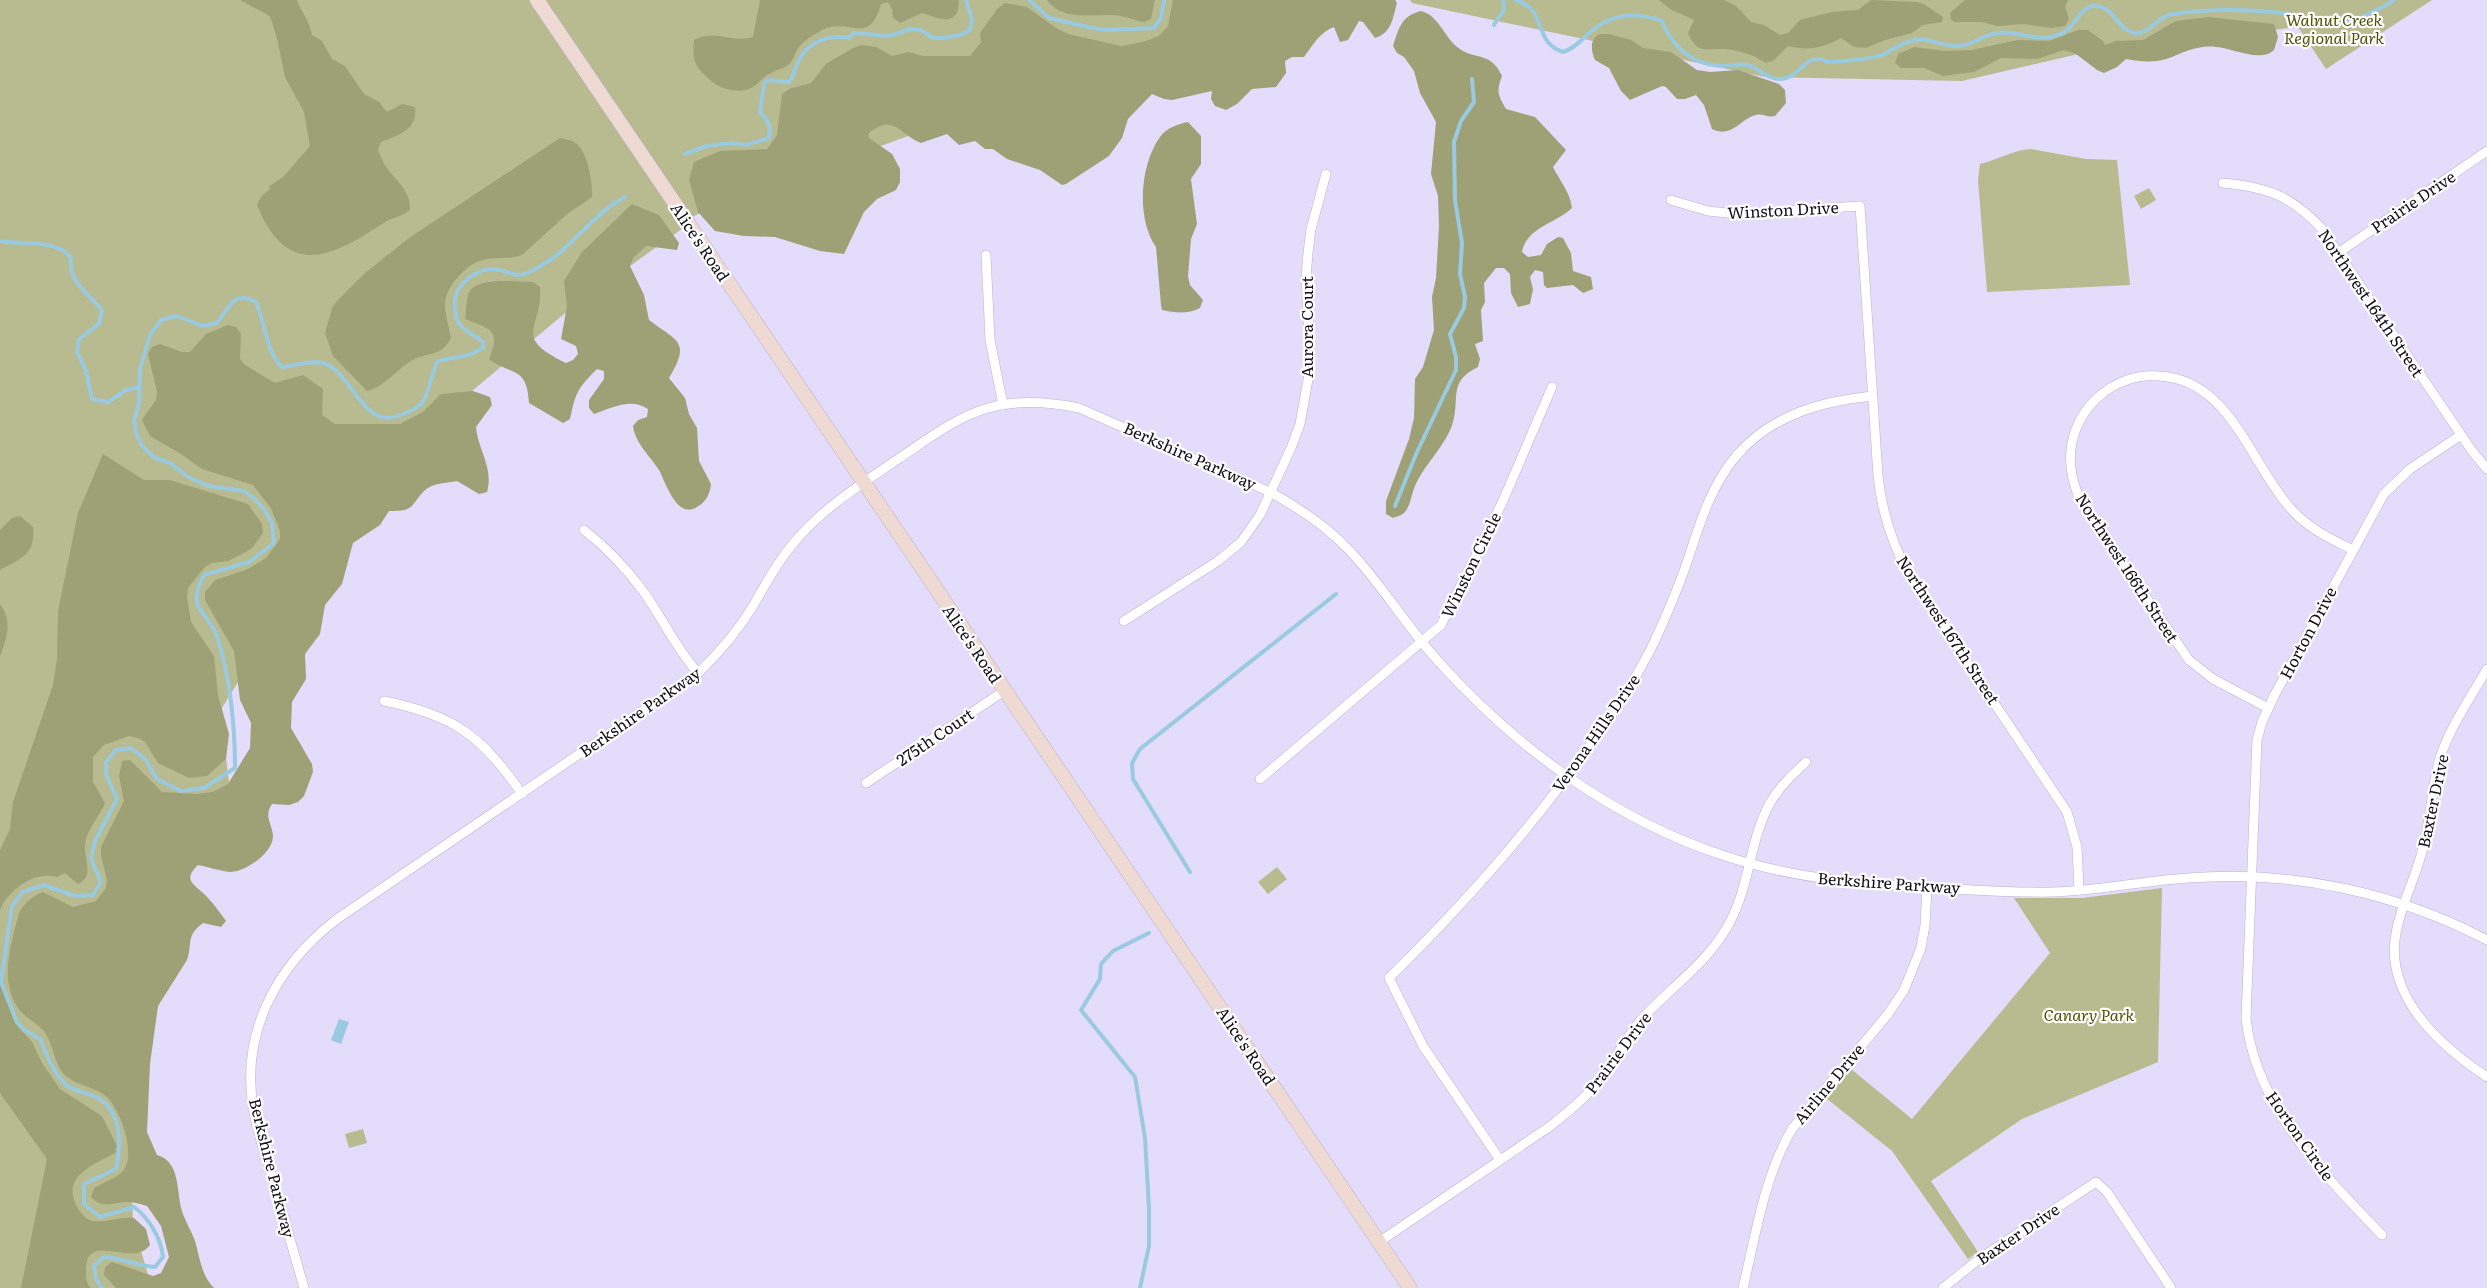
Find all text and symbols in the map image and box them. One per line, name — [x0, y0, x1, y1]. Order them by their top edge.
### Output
park label: Walnut Creek Regional Park — [2284, 7, 2384, 49]
street label: Prairie Drive — [2365, 164, 2460, 238]
street label: Winston Drive — [1727, 194, 1839, 224]
street label: Alice's Road — [666, 197, 736, 286]
street label: Northwest 164th Street — [2313, 224, 2431, 382]
street label: Aurora Court — [1294, 275, 1318, 378]
street label: Berkshire Parkway — [1120, 415, 1261, 495]
street label: Northwest 166th Street — [2070, 488, 2186, 647]
street label: Winston Circle — [1434, 508, 1506, 621]
street label: Northwest 167th Street — [1892, 550, 2006, 709]
street label: Horton Drive — [2273, 582, 2342, 683]
street label: Alice's Road — [938, 599, 1008, 688]
street label: Berkshire Parkway — [574, 660, 706, 762]
street label: Verona Hills Drive — [1545, 668, 1645, 796]
street label: 275th Court — [891, 701, 978, 771]
street label: Baxter Drive — [2410, 752, 2454, 850]
street label: Berkshire Parkway — [1817, 865, 1962, 899]
street label: Alice's Road — [1212, 1001, 1282, 1090]
park label: Canary Park — [2044, 1002, 2135, 1026]
street label: Prairie Drive — [1578, 1006, 1656, 1099]
street label: Airline Drive — [1787, 1038, 1869, 1129]
street label: Horton Circle — [2261, 1086, 2341, 1185]
street label: Berkshire Parkway — [244, 1095, 302, 1241]
street label: Baxter Drive — [1971, 1197, 2064, 1270]

